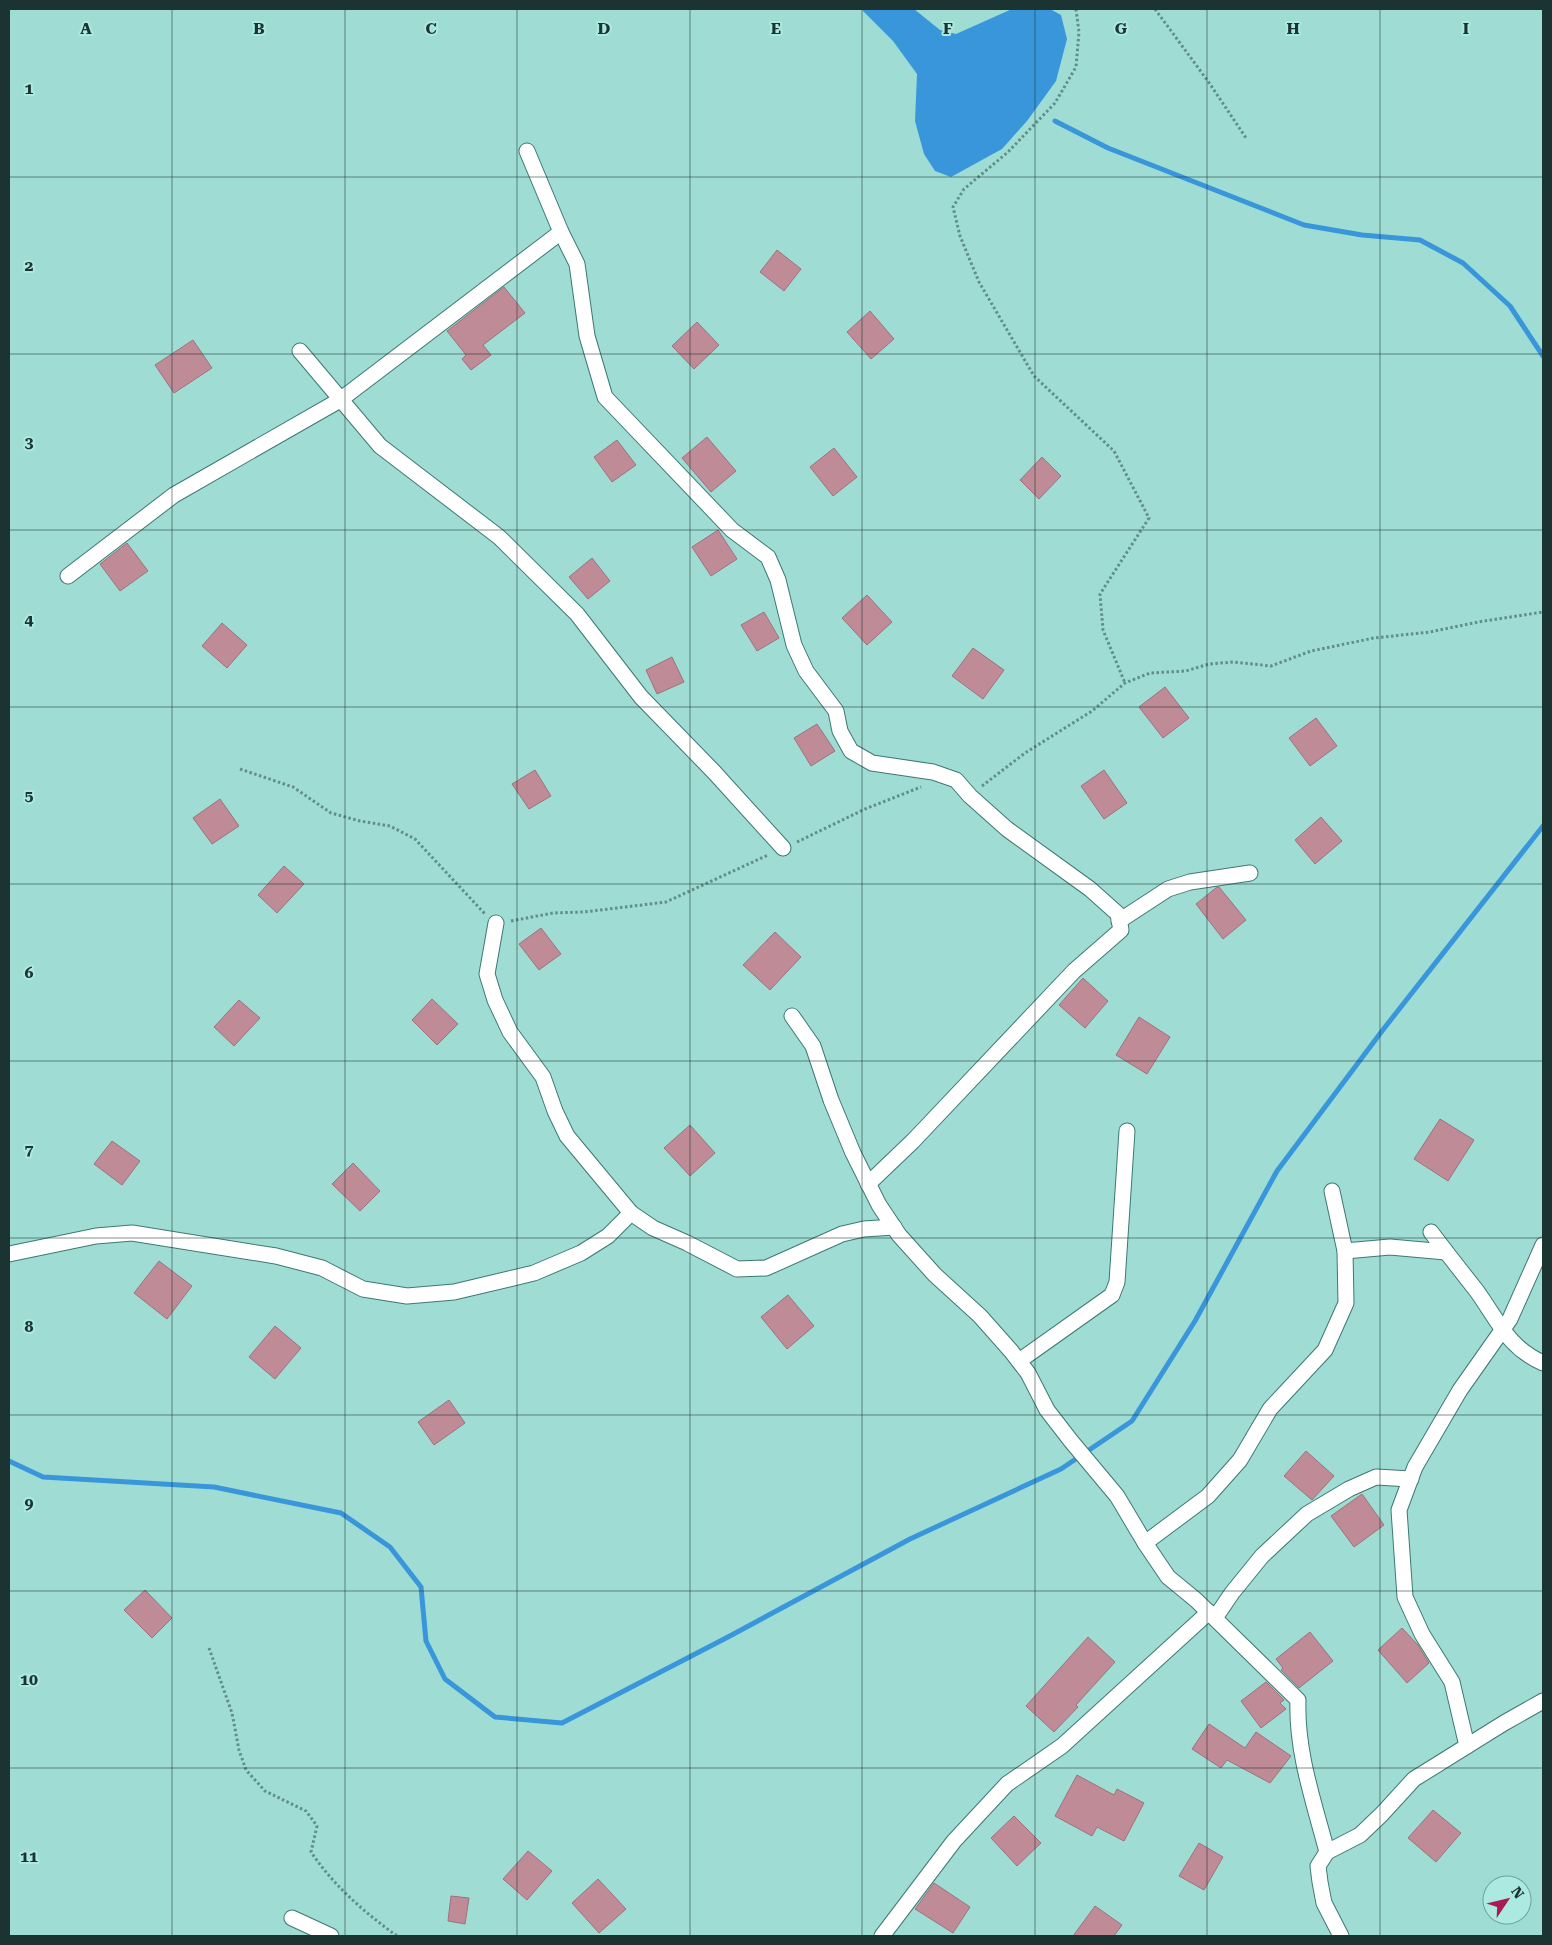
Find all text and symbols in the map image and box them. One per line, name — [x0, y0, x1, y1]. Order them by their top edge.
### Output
text: A — [80, 19, 92, 38]
text: B — [253, 19, 265, 38]
text: C — [425, 19, 437, 38]
text: D — [598, 19, 611, 38]
text: E — [771, 19, 781, 38]
text: F — [943, 19, 953, 38]
text: G — [1115, 19, 1128, 38]
text: H — [1286, 19, 1300, 38]
text: I — [1463, 19, 1469, 38]
text: 1 — [25, 79, 34, 98]
text: 2 — [25, 256, 34, 275]
text: 3 — [25, 433, 34, 452]
text: 4 — [25, 610, 34, 629]
text: 5 — [25, 786, 34, 805]
text: 6 — [25, 963, 34, 982]
text: 7 — [25, 1140, 34, 1159]
text: 8 — [25, 1317, 34, 1336]
text: 9 — [25, 1494, 34, 1513]
text: 10 — [20, 1670, 38, 1689]
text: 11 — [20, 1847, 38, 1866]
north arrow — [1482, 1875, 1532, 1925]
text: N — [1508, 1884, 1527, 1902]

